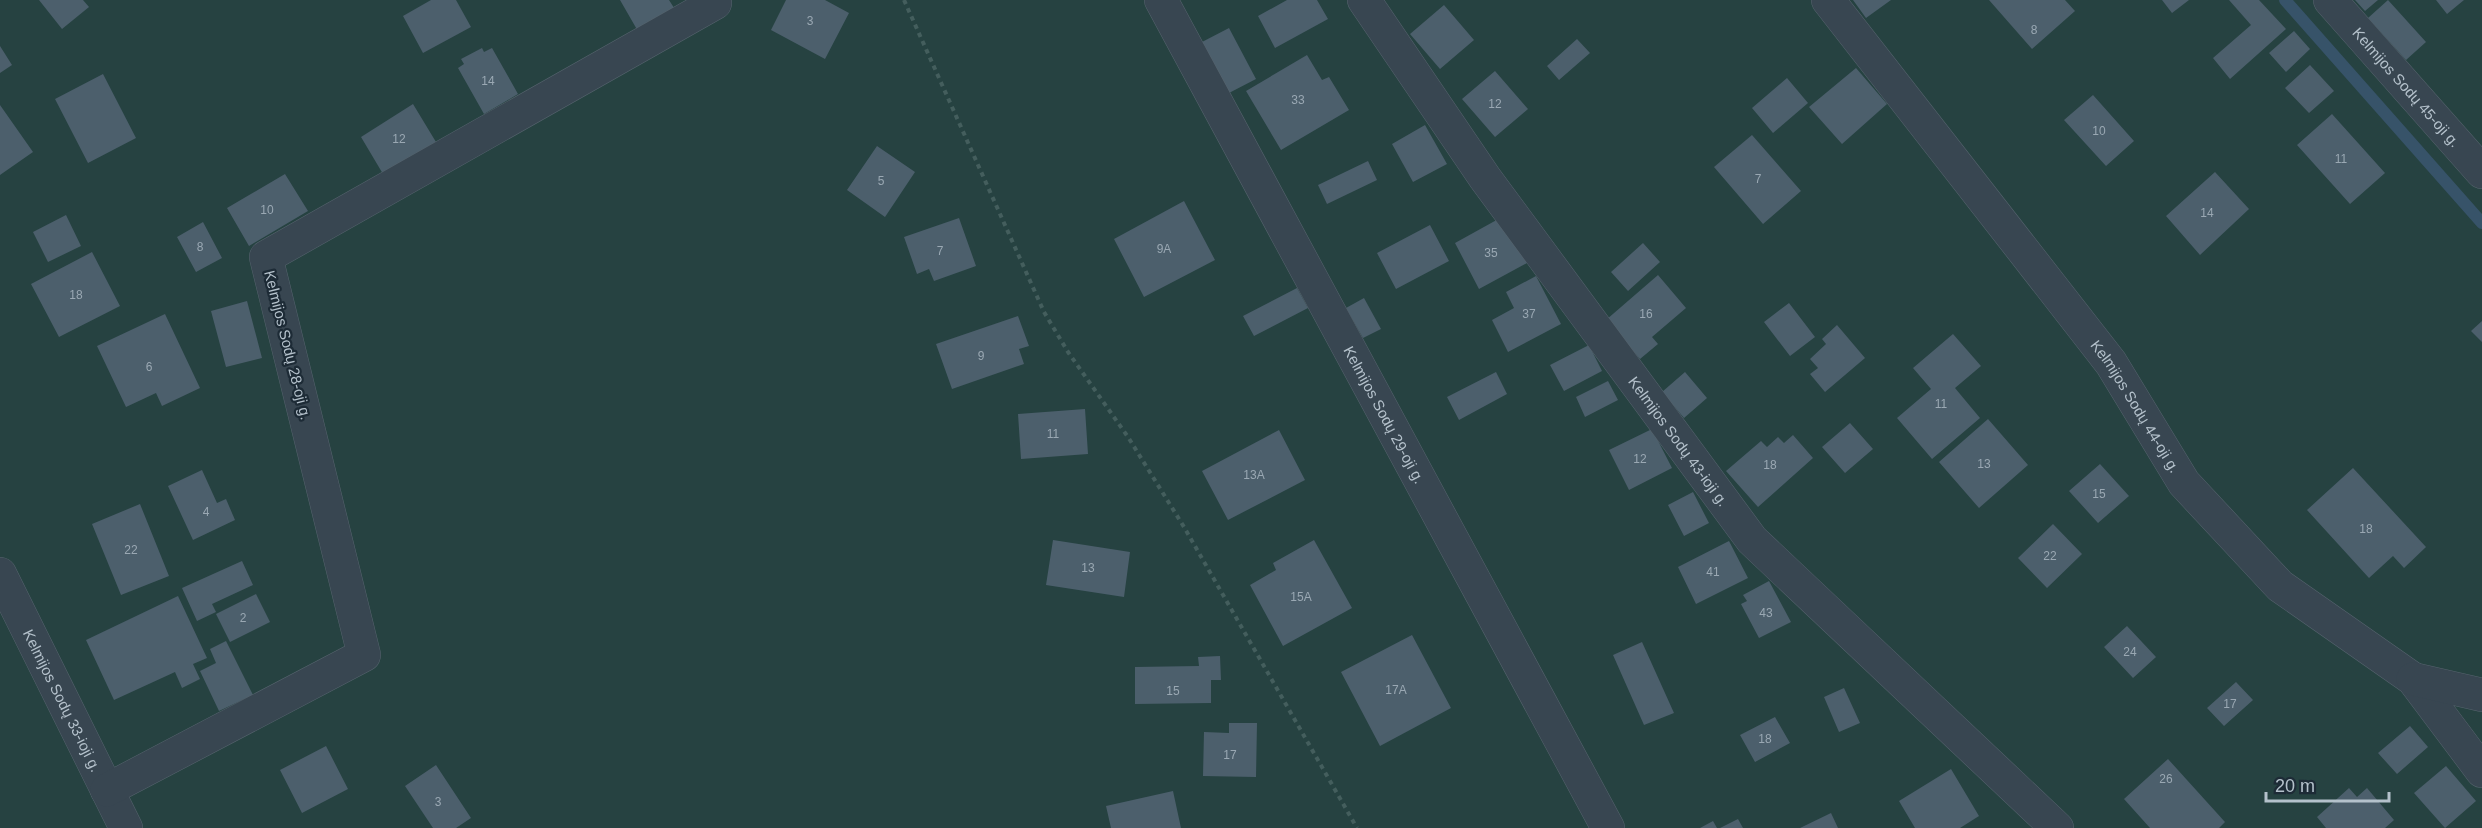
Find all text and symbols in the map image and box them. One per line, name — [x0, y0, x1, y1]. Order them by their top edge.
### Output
house number: 3 — [807, 14, 814, 28]
house number: 8 — [2031, 23, 2038, 37]
street label: Kelmijos Sodų 45-oji g. — [2350, 24, 2464, 150]
house number: 14 — [481, 74, 495, 88]
house number: 33 — [1291, 93, 1305, 107]
house number: 12 — [1488, 97, 1502, 111]
house number: 10 — [2092, 124, 2106, 138]
house number: 12 — [392, 132, 406, 146]
house number: 11 — [2335, 152, 2348, 166]
house number: 7 — [1755, 172, 1762, 186]
house number: 5 — [878, 174, 885, 188]
house number: 10 — [260, 203, 274, 217]
house number: 14 — [2200, 206, 2214, 220]
house number: 8 — [197, 240, 204, 254]
house number: 9A — [1157, 242, 1171, 256]
house number: 7 — [937, 244, 944, 258]
house number: 35 — [1484, 246, 1498, 260]
street label: Kelmijos Sodų 28-oji g. — [261, 269, 315, 421]
house number: 18 — [69, 288, 83, 302]
house number: 37 — [1522, 307, 1536, 321]
house number: 16 — [1639, 307, 1653, 321]
street label: Kelmijos Sodų 44-oji g. — [2088, 336, 2184, 475]
street label: Kelmijos Sodų 29-oji g. — [1341, 343, 1429, 486]
house number: 9 — [978, 349, 985, 363]
house number: 6 — [146, 360, 153, 374]
street label: Kelmijos Sodų 43-ioji g. — [1626, 373, 1732, 509]
house number: 11 — [1935, 397, 1948, 411]
house number: 11 — [1047, 427, 1060, 441]
house number: 12 — [1633, 452, 1647, 466]
house number: 13 — [1977, 457, 1991, 471]
house number: 18 — [1763, 458, 1777, 472]
house number: 13A — [1243, 468, 1265, 482]
house number: 15 — [2092, 487, 2106, 501]
house number: 4 — [203, 505, 210, 519]
house number: 18 — [2359, 522, 2373, 536]
house number: 22 — [124, 543, 138, 557]
house number: 22 — [2043, 549, 2057, 563]
house number: 13 — [1081, 561, 1095, 575]
house number: 41 — [1706, 565, 1720, 579]
house number: 15A — [1290, 590, 1312, 604]
house number: 43 — [1759, 606, 1773, 620]
house number: 2 — [240, 611, 247, 625]
street label: Kelmijos Sodų 33-ioji g. — [20, 626, 105, 774]
house number: 24 — [2123, 645, 2137, 659]
house number: 17A — [1385, 683, 1407, 697]
house number: 15 — [1166, 684, 1180, 698]
house number: 17 — [2223, 697, 2237, 711]
house number: 18 — [1758, 732, 1772, 746]
house number: 17 — [1223, 748, 1237, 762]
scale bar — [2266, 765, 2389, 803]
house number: 26 — [2159, 772, 2173, 786]
text: 20 m — [2275, 776, 2315, 796]
house number: 3 — [435, 795, 442, 809]

